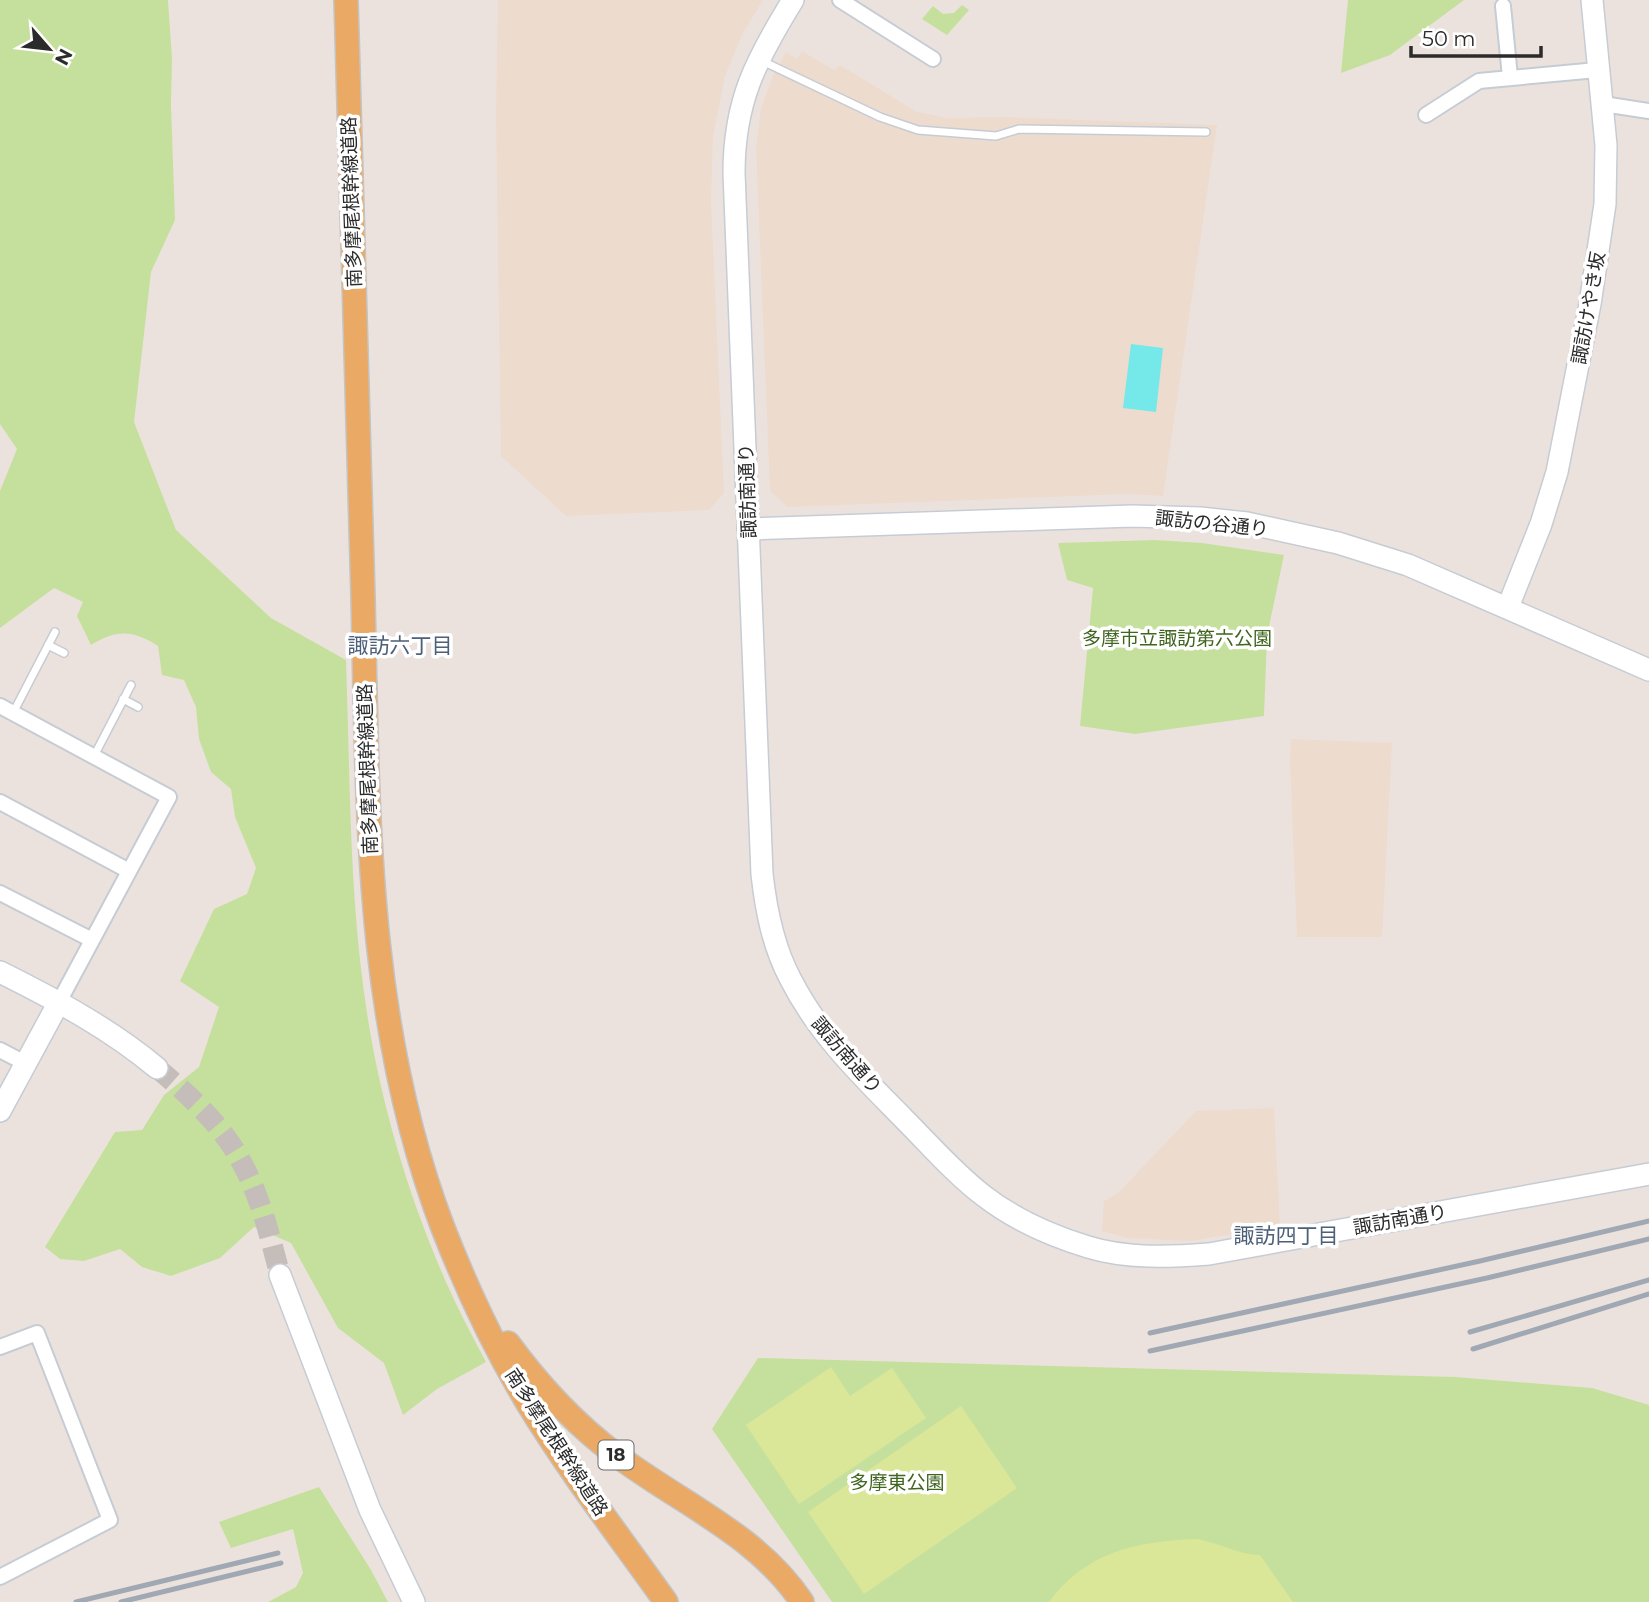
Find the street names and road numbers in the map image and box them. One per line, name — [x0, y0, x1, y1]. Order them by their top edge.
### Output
street label: 南多摩尾根幹線道路 — [337, 116, 366, 288]
street label: 諏訪けやき坂 — [1567, 250, 1610, 366]
street label: 諏訪南通り — [734, 443, 761, 539]
street label: 諏訪の谷通り — [1154, 506, 1270, 541]
street label: 南多摩尾根幹線道路 — [353, 683, 382, 855]
street label: 諏訪南通り — [807, 1012, 886, 1099]
street label: 諏訪南通り — [1351, 1200, 1449, 1239]
street label: 南多摩尾根幹線道路 — [500, 1364, 613, 1520]
road number: 18 — [598, 1440, 634, 1470]

